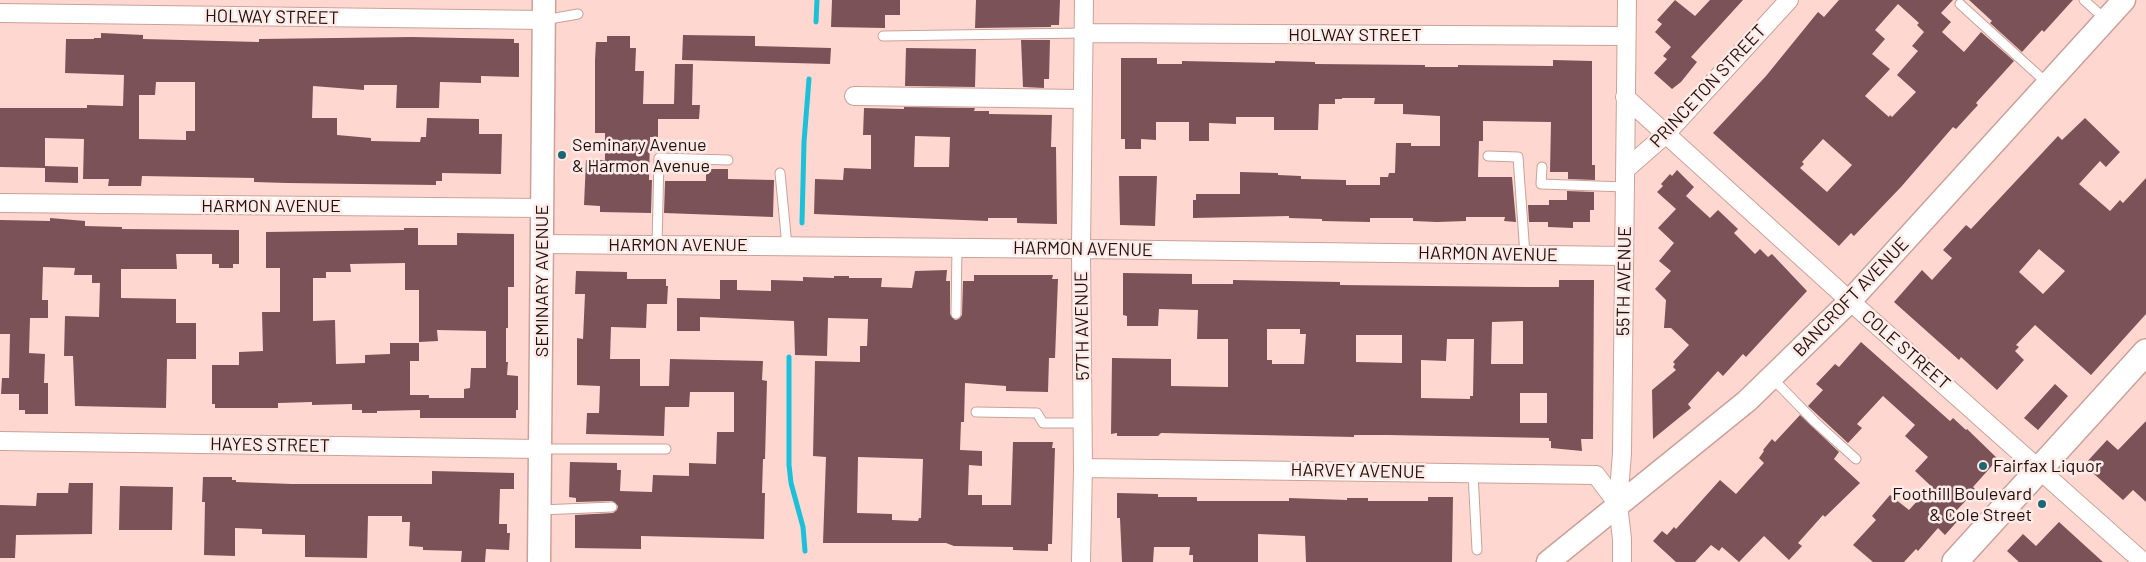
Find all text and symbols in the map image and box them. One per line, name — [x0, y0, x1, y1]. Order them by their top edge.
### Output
street label: HOLWAY STREET — [205, 5, 339, 29]
street label: PRINCETON STREET — [1646, 20, 1770, 152]
street label: HOLWAY STREET — [1288, 24, 1422, 46]
place label: Seminary Avenue & Harmon Avenue — [572, 134, 710, 176]
marker: Seminary Avenue & Harmon Avenue — [556, 149, 568, 161]
street label: HARMON AVENUE — [201, 195, 341, 217]
street label: SEMINARY AVENUE — [531, 205, 553, 357]
street label: 55TH AVENUE — [1612, 226, 1636, 336]
street label: BANCROFT AVENUE — [1789, 233, 1913, 361]
street label: HARMON AVENUE — [608, 234, 748, 256]
street label: HARMON AVENUE — [1013, 237, 1153, 261]
street label: HARMON AVENUE — [1418, 242, 1558, 266]
street label: 57TH AVENUE — [1070, 271, 1094, 381]
street label: COLE STREET — [1857, 306, 1955, 394]
street label: HAYES STREET — [210, 433, 330, 457]
place label: Fairfax Liquor — [1993, 455, 2101, 477]
street label: HARVEY AVENUE — [1290, 459, 1426, 483]
marker: Fairfax Liquor — [1977, 460, 1989, 472]
place label: Foothill Boulevard & Cole Street — [1892, 483, 2032, 526]
marker: Foothill Boulevard & Cole Street — [2036, 498, 2048, 510]

